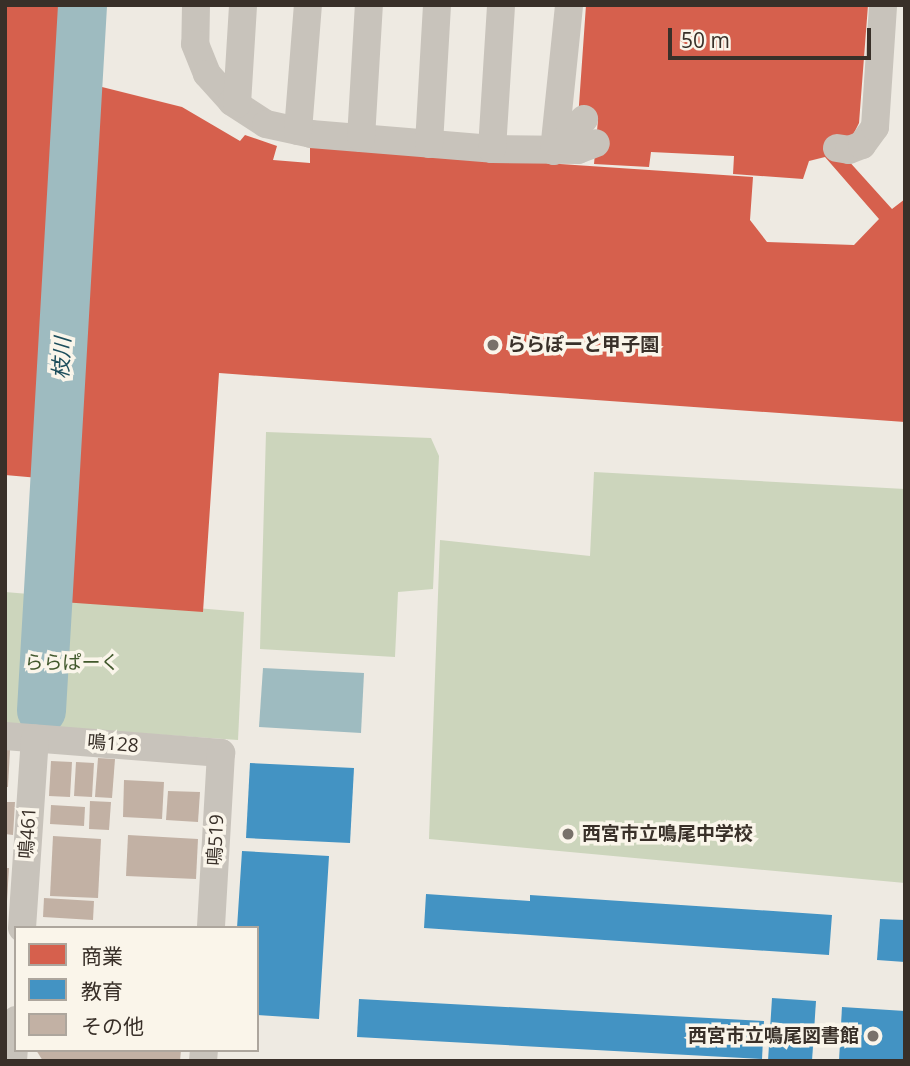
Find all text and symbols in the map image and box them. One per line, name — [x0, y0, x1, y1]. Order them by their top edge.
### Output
scale bar — [672, 14, 875, 58]
text: 50 m — [681, 26, 730, 54]
place label: ららぽーと甲子園 — [507, 334, 659, 356]
water label: 枝川 — [47, 336, 75, 380]
marker: ららぽーと甲子園 — [485, 337, 501, 353]
park label: ららぱーく — [25, 652, 119, 674]
street label: 鳴128 — [86, 730, 140, 758]
street label: 鳴461 — [15, 806, 41, 860]
street label: 鳴519 — [203, 814, 229, 866]
place label: 西宮市立鳴尾中学校 — [582, 823, 753, 845]
marker: 西宮市立鳴尾中学校 — [560, 826, 576, 842]
legend — [14, 926, 259, 1052]
text: 商業 — [81, 942, 123, 970]
text: 教育 — [81, 977, 123, 1005]
text: その他 — [81, 1012, 144, 1040]
place label: 西宮市立鳴尾図書館 — [688, 1025, 859, 1047]
marker: 西宮市立鳴尾図書館 — [865, 1028, 881, 1044]

